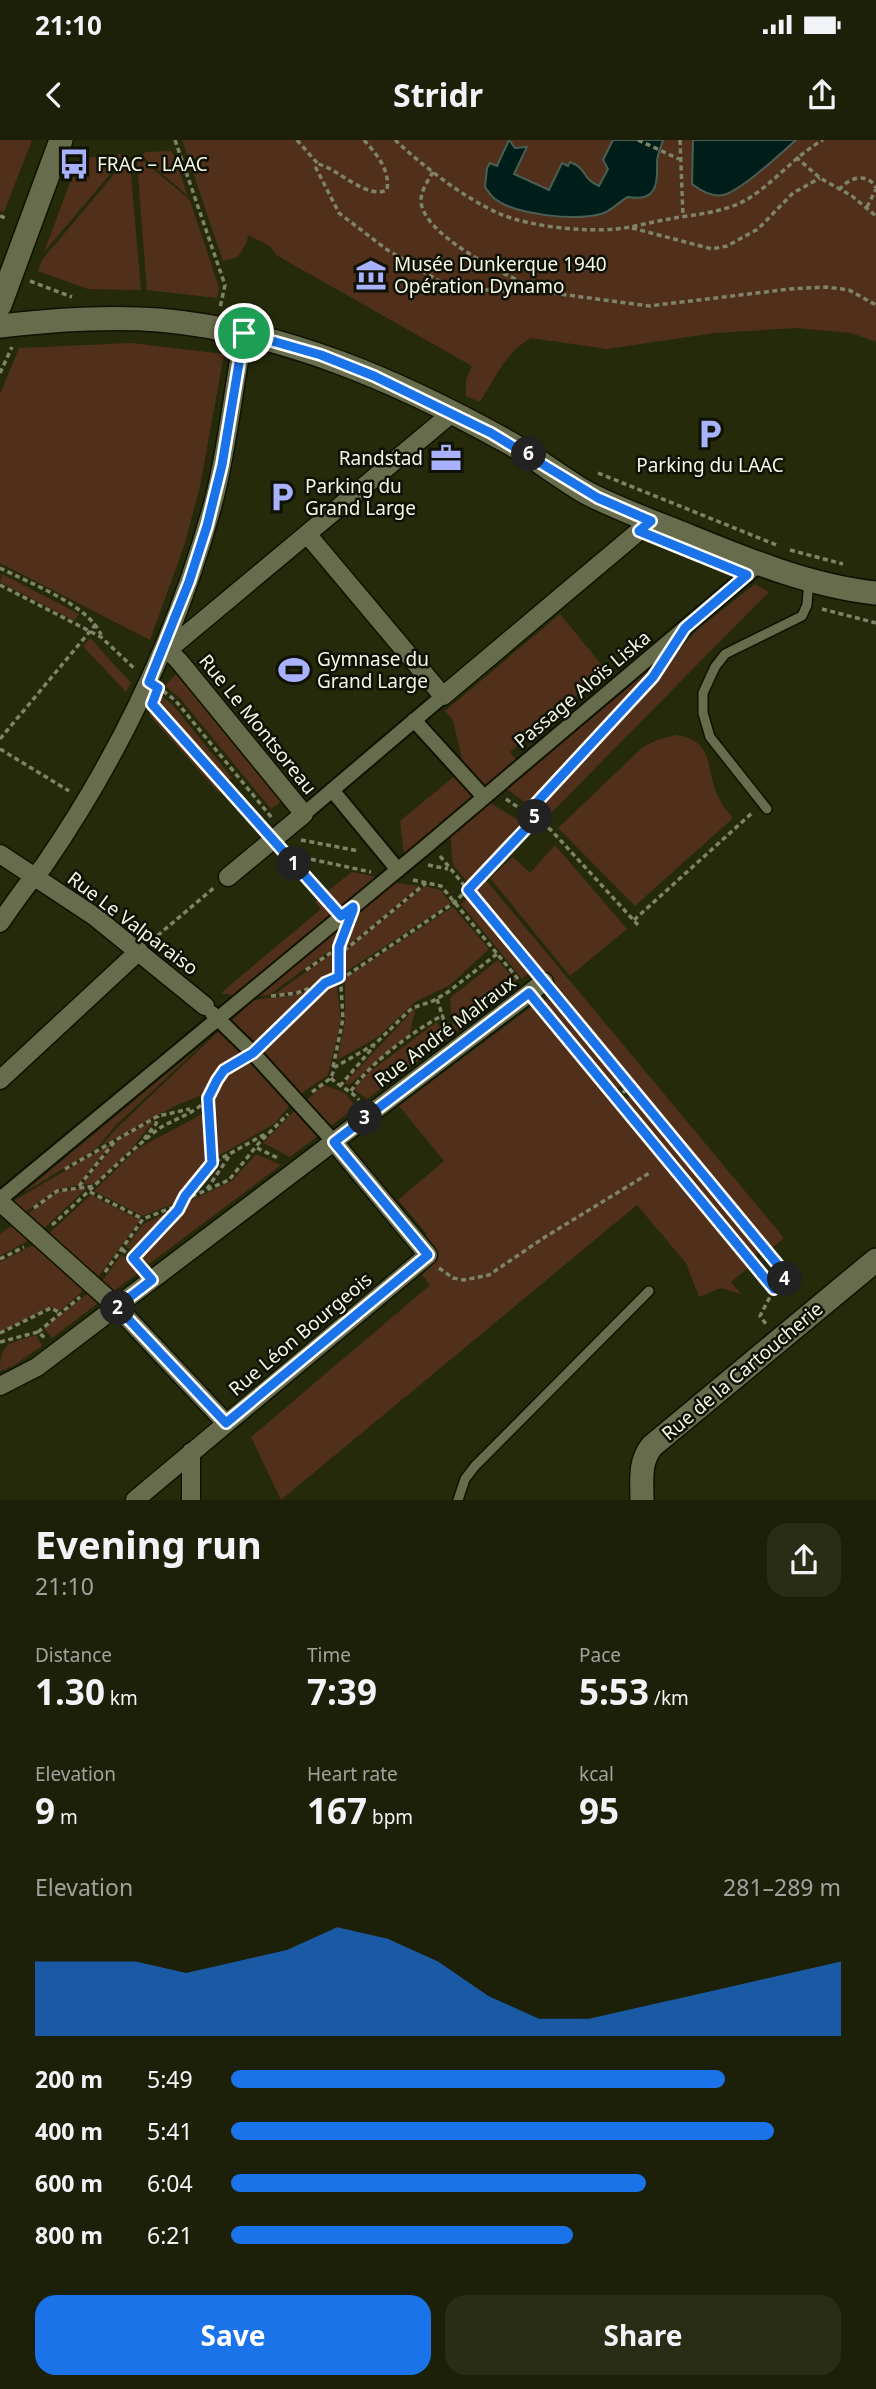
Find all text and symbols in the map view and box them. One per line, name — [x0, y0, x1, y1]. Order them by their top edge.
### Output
text: 21:10 — [35, 7, 102, 43]
text: Stridr — [393, 73, 483, 116]
icon: back — [35, 76, 73, 114]
icon: share — [803, 76, 841, 114]
bus stop icon: FRAC – LAAC — [57, 147, 91, 181]
place label: FRAC – LAAC — [97, 151, 208, 177]
place label: Musée Dunkerque 1940 Opération Dynamo — [394, 251, 607, 299]
museum icon: Musée Dunkerque 1940 Opération Dynamo — [354, 258, 388, 292]
pin — [214, 303, 274, 363]
icon: arrive — [225, 314, 263, 352]
parking icon: Parking du LAAC — [693, 417, 727, 451]
pin: 6 — [512, 436, 546, 472]
text: 6 — [523, 440, 534, 466]
office icon: Randstad — [429, 441, 463, 475]
place label: Randstad — [339, 445, 423, 471]
place label: Parking du LAAC — [636, 452, 784, 478]
place label: Parking du Grand Large — [305, 473, 416, 521]
parking icon: Parking du Grand Large — [265, 480, 299, 514]
street label: Passage Aloïs Liska — [508, 624, 656, 754]
place label: Gymnase du Grand Large — [317, 646, 429, 694]
street label: Rue Le Montsoreau — [193, 648, 323, 800]
sports icon: Gymnase du Grand Large — [277, 653, 311, 687]
pin: 5 — [518, 800, 552, 834]
text: 5 — [529, 803, 540, 829]
pin: 1 — [276, 846, 312, 882]
text: 1 — [288, 850, 299, 876]
street label: Rue Le Valparaiso — [62, 865, 204, 981]
street label: Rue André Malraux — [369, 969, 521, 1093]
pin: 3 — [348, 1100, 382, 1136]
text: 3 — [359, 1104, 370, 1130]
pin: 4 — [768, 1262, 802, 1296]
text: 4 — [779, 1265, 790, 1291]
street label: Rue Léon Bourgeois — [223, 1266, 377, 1402]
pin: 2 — [100, 1290, 136, 1326]
text: 2 — [112, 1294, 123, 1320]
street label: Rue de la Cartoucherie — [656, 1296, 828, 1446]
text: Evening run — [35, 1518, 262, 1570]
button: share — [767, 1523, 841, 1597]
text: 21:10 — [35, 1570, 94, 1602]
text: Distance — [35, 1642, 112, 1668]
text: Time — [307, 1642, 351, 1668]
text: Pace — [579, 1642, 621, 1668]
text: 1.30 — [35, 1668, 105, 1715]
text: 7:39 — [307, 1668, 377, 1715]
text: 5:53 — [579, 1668, 649, 1715]
text: km — [105, 1685, 138, 1711]
text: /km — [649, 1685, 689, 1711]
text: Elevation — [35, 1761, 116, 1787]
text: Heart rate — [307, 1761, 398, 1787]
text: kcal — [579, 1761, 614, 1787]
text: 9 — [35, 1787, 55, 1834]
text: 167 — [307, 1787, 367, 1834]
text: 95 — [579, 1787, 619, 1834]
text: m — [55, 1804, 78, 1830]
text: bpm — [367, 1804, 413, 1830]
text: Elevation — [35, 1871, 133, 1903]
text: 281–289 m — [723, 1871, 841, 1903]
text: 200 m — [35, 2063, 103, 2095]
text: 5:49 — [147, 2063, 193, 2095]
text: 400 m — [35, 2115, 103, 2147]
text: 5:41 — [147, 2115, 193, 2147]
text: 600 m — [35, 2167, 103, 2199]
text: 6:04 — [147, 2167, 193, 2199]
text: 800 m — [35, 2219, 103, 2251]
text: 6:21 — [147, 2219, 193, 2251]
button: Save — [35, 2295, 431, 2375]
button: Share — [445, 2295, 841, 2375]

